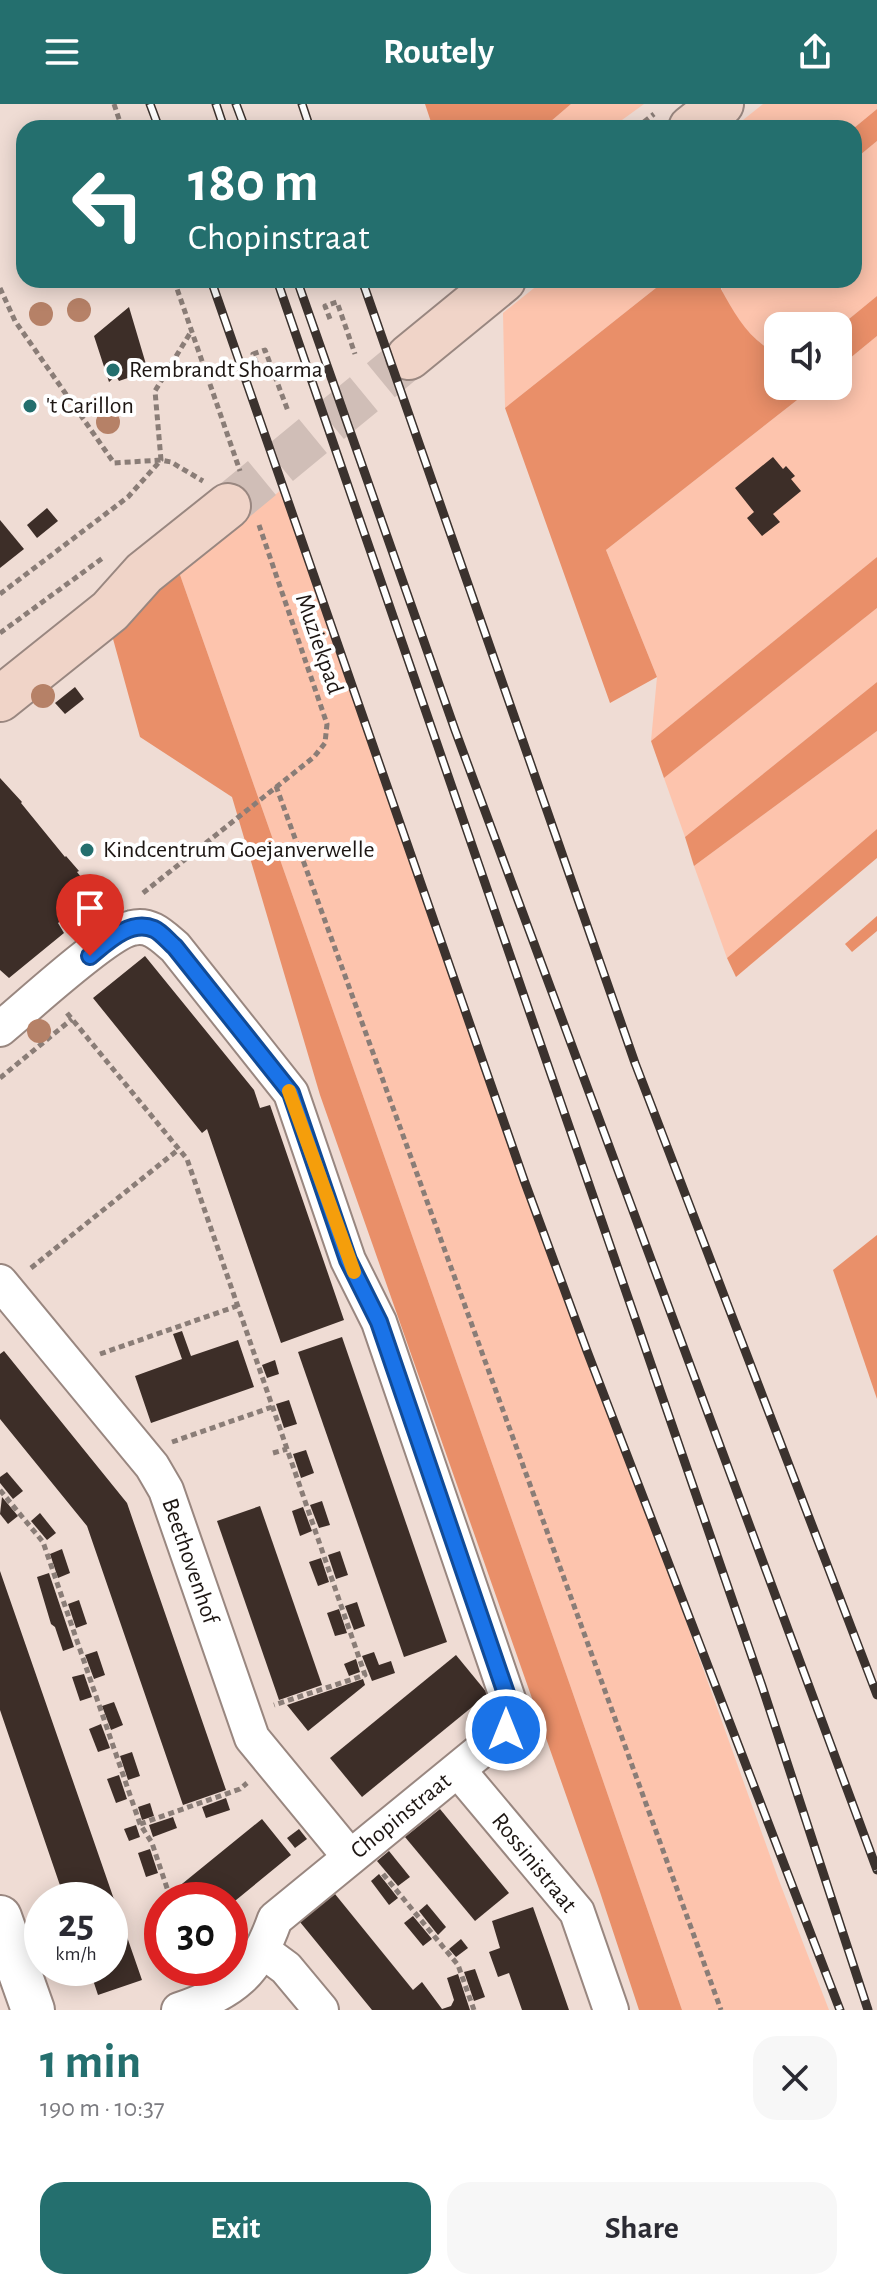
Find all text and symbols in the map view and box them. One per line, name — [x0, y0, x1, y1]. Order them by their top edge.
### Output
icon: menu — [40, 30, 84, 74]
icon: share — [793, 30, 837, 74]
text: Routely — [383, 34, 494, 70]
icon: left — [56, 152, 160, 256]
text: 180 m — [188, 155, 319, 211]
text: Chopinstraat — [188, 220, 370, 256]
map controls — [764, 312, 852, 400]
button: sound — [764, 312, 852, 400]
place label: Rembrandt Shoarma — [129, 358, 323, 382]
marker: Rembrandt Shoarma — [104, 361, 122, 379]
place label: 't Carillon — [46, 394, 134, 418]
marker: 't Carillon — [21, 397, 39, 415]
street label: Muziekpad — [291, 591, 347, 697]
place label: Kindcentrum Goejanverwelle — [103, 838, 375, 862]
marker: Kindcentrum Goejanverwelle — [78, 841, 96, 859]
pin — [56, 874, 124, 956]
icon: arrive — [68, 886, 112, 930]
street label: Beethovenhof — [157, 1495, 223, 1628]
position arrow — [464, 1688, 548, 1772]
street label: Chopinstraat — [346, 1768, 456, 1863]
street label: Rossinistraat — [487, 1809, 581, 1917]
speed limit sign: 30 — [144, 1882, 248, 1986]
text: 25 — [58, 1904, 94, 1944]
text: km/h — [55, 1944, 97, 1964]
button: close — [753, 2036, 837, 2120]
text: 1 min — [40, 2039, 141, 2087]
text: 190 m · 10:37 — [40, 2095, 165, 2121]
button: Exit — [40, 2182, 431, 2274]
button: Share — [447, 2182, 837, 2274]

